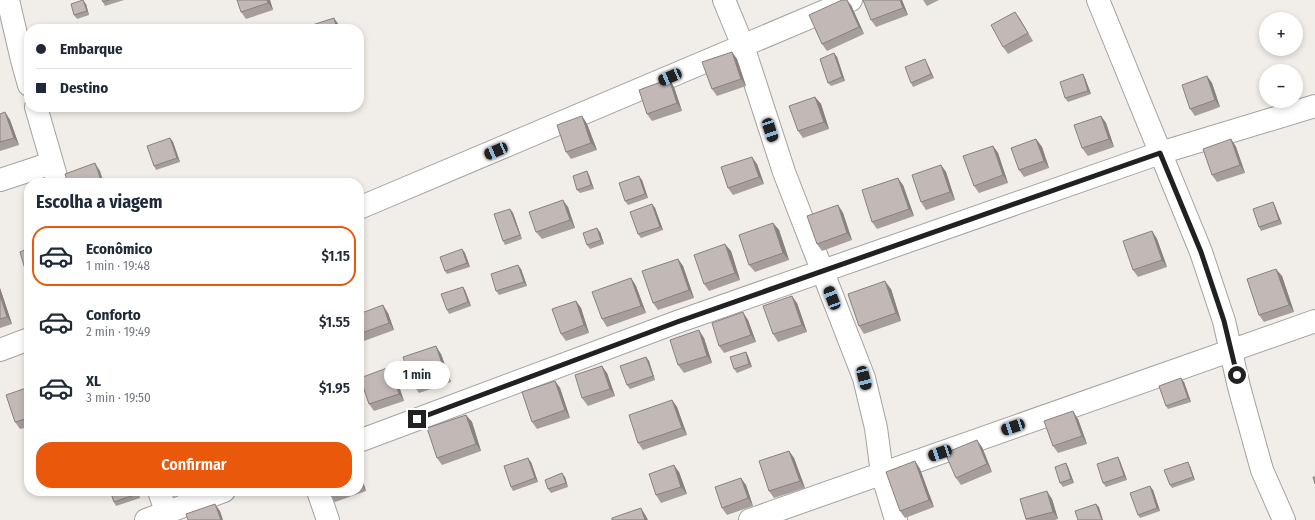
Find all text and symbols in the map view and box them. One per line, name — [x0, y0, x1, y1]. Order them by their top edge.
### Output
map controls — [1259, 12, 1303, 108]
button: + — [1259, 12, 1303, 56]
text: Embarque — [60, 40, 123, 58]
button: − — [1259, 64, 1303, 108]
car — [657, 67, 683, 87]
text: Destino — [60, 79, 108, 97]
car — [761, 117, 779, 143]
car — [483, 141, 509, 161]
text: Escolha a viagem — [36, 191, 162, 213]
icon: car — [38, 238, 74, 274]
text: Econômico — [86, 240, 153, 258]
text: $1.15 — [321, 247, 350, 265]
text: 1 min · 19:48 — [86, 258, 150, 273]
car — [822, 285, 842, 311]
icon: car — [38, 304, 74, 340]
text: Conforto — [86, 306, 141, 324]
text: $1.55 — [319, 313, 350, 331]
text: 2 min · 19:49 — [86, 324, 150, 339]
callout: 1 min — [384, 361, 450, 389]
car — [855, 365, 873, 391]
route start — [1228, 366, 1246, 384]
text: 1 min — [403, 367, 431, 382]
icon: car — [38, 370, 74, 406]
text: XL — [86, 372, 101, 390]
text: $1.95 — [319, 379, 350, 397]
text: 3 min · 19:50 — [86, 390, 151, 405]
route end — [408, 410, 426, 428]
car — [1000, 417, 1026, 437]
button: Confirmar — [36, 442, 352, 488]
car — [927, 443, 953, 463]

